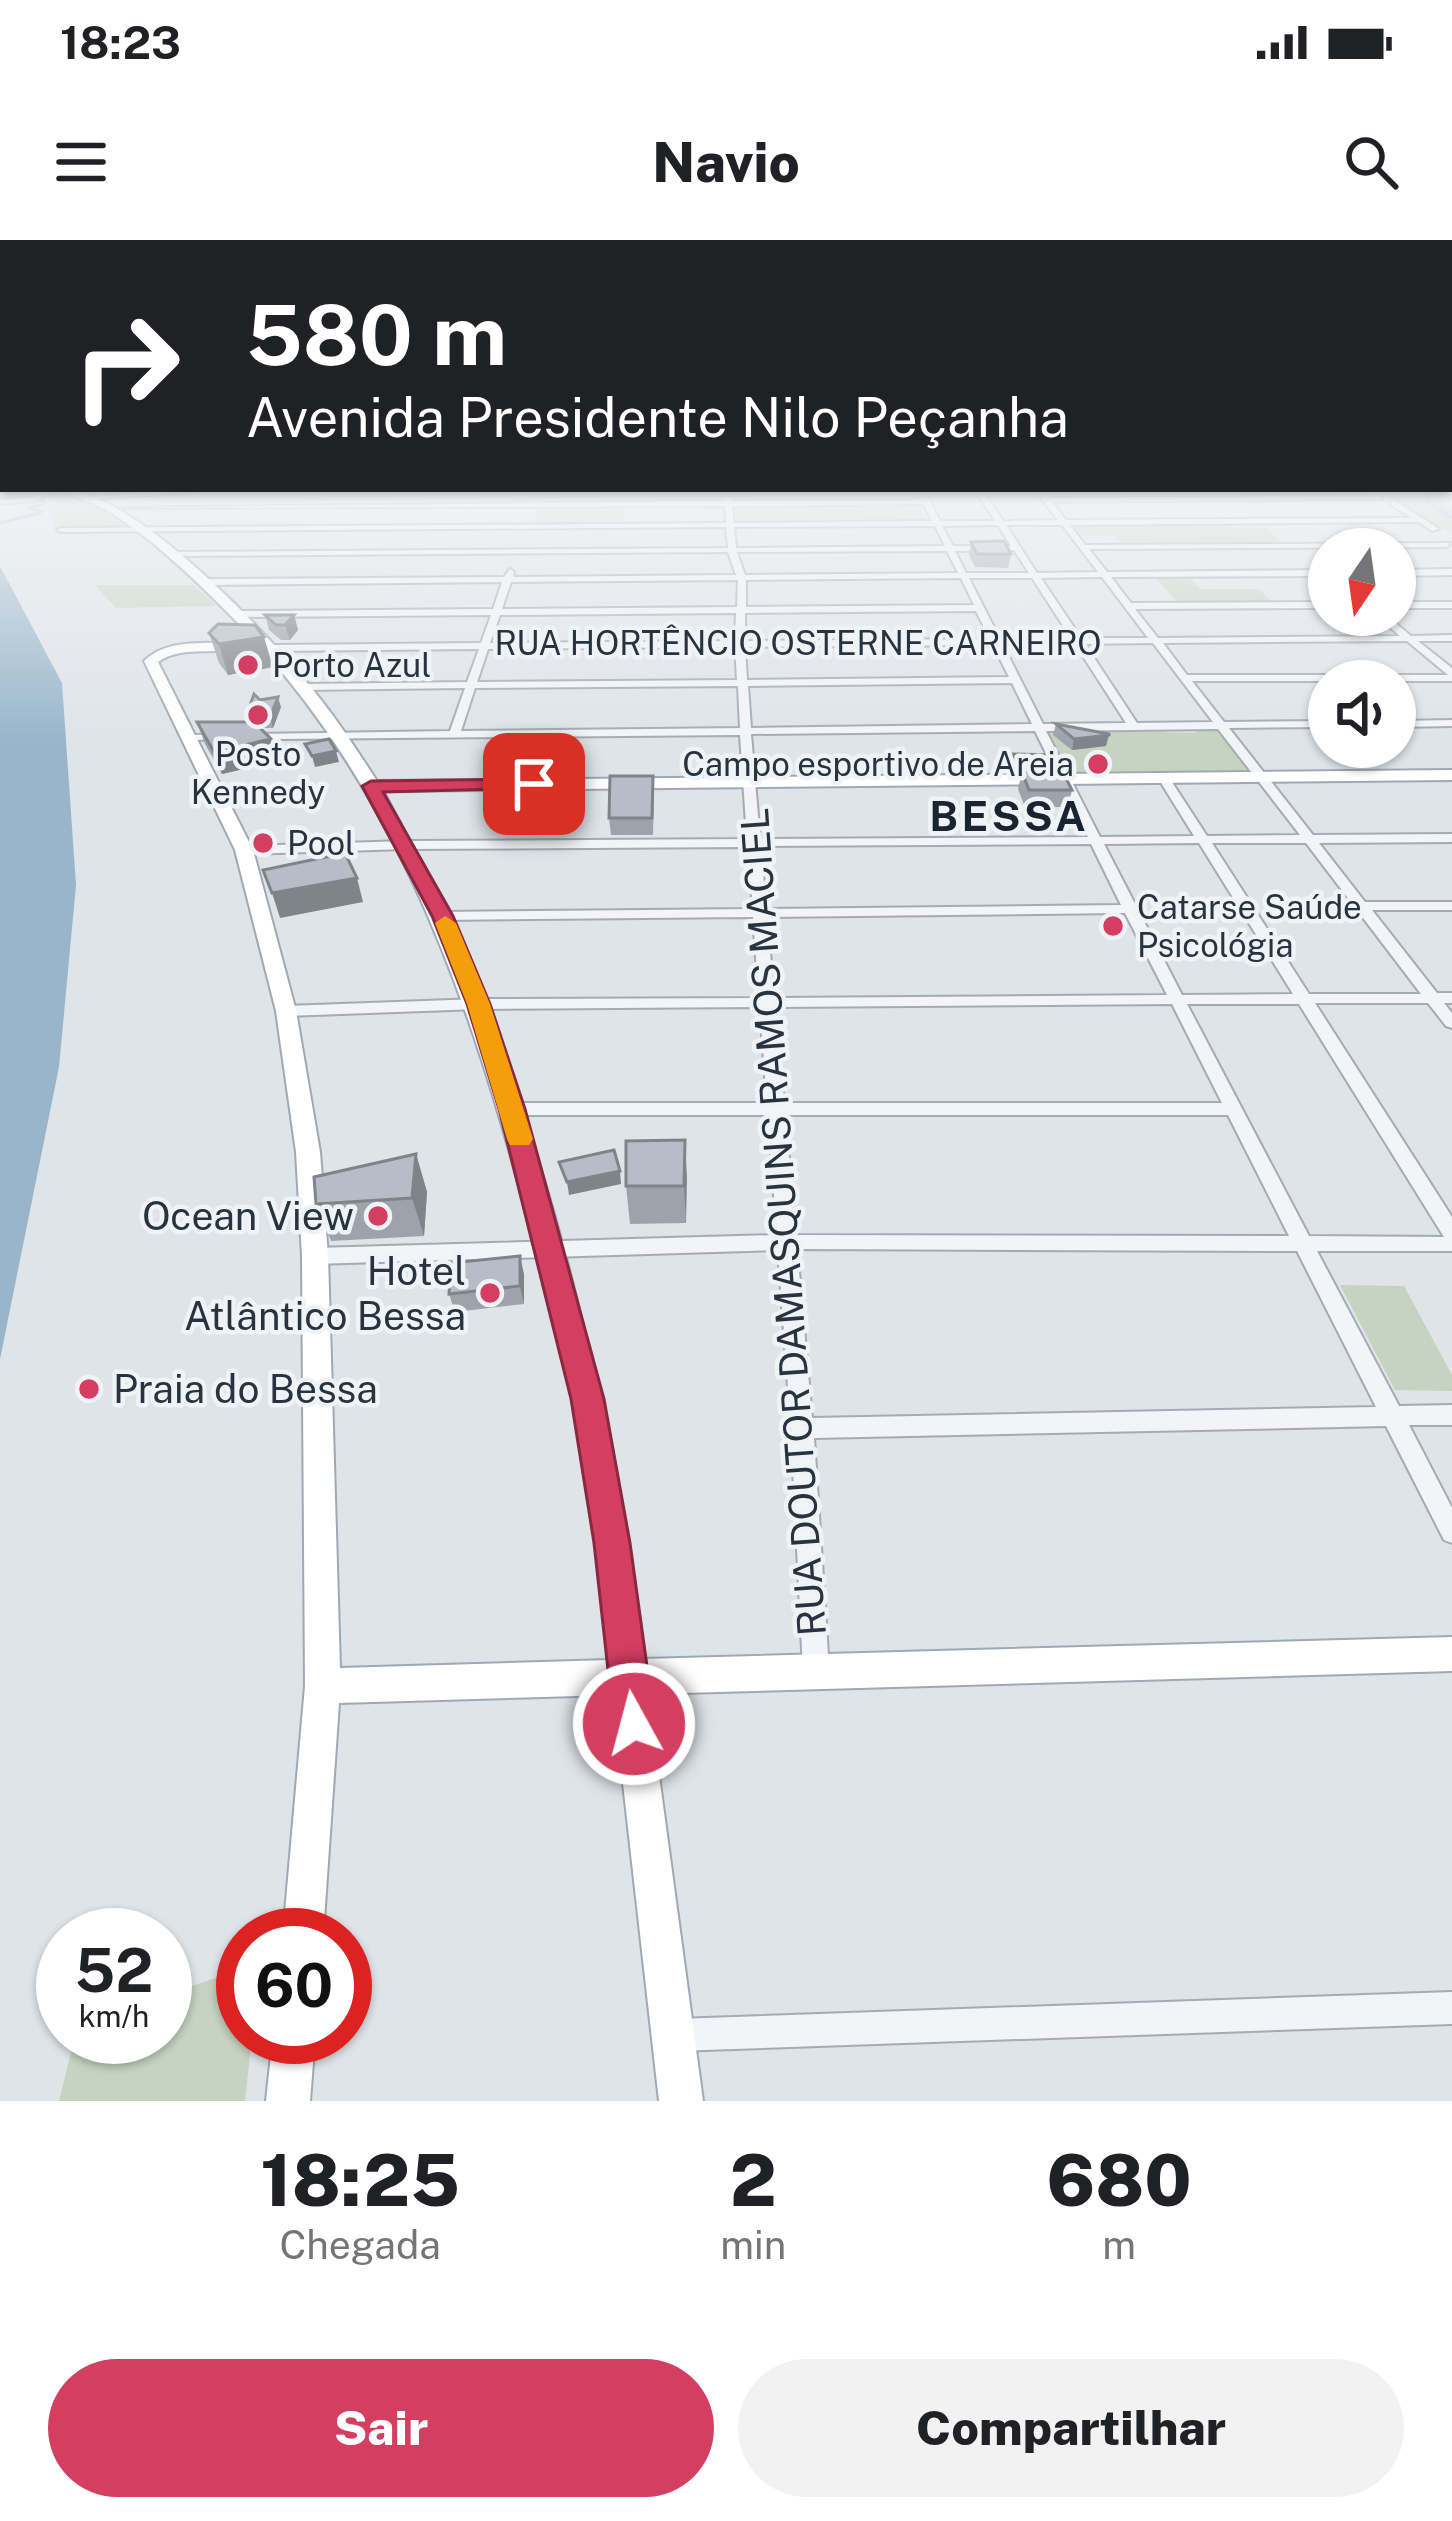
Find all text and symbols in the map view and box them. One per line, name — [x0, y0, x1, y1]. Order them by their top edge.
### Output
text: 18:23 — [60, 16, 181, 69]
icon: menu — [48, 129, 114, 195]
icon: search — [1338, 129, 1404, 195]
text: Navio — [652, 131, 800, 194]
text: 580 m — [246, 285, 507, 384]
icon: right — [48, 288, 204, 444]
text: Avenida Presidente Nilo Peçanha — [246, 386, 1069, 449]
north arrow — [1308, 528, 1416, 636]
map controls — [1308, 528, 1416, 768]
street label: RUA HORTÊNCIO OSTERNE CARNEIRO — [495, 624, 1101, 662]
place label: Porto Azul — [272, 646, 431, 684]
marker: Porto Azul — [235, 652, 261, 678]
button: sound — [1308, 660, 1416, 768]
marker: Posto Kennedy — [245, 702, 271, 728]
pin — [483, 733, 585, 835]
place label: Posto Kennedy — [191, 735, 325, 811]
place label: Campo esportivo de Areia — [682, 745, 1074, 783]
icon: arrive — [501, 751, 567, 817]
marker: Campo esportivo de Areia — [1085, 751, 1111, 777]
district label: BESSA — [929, 791, 1089, 840]
street label: RUA DOUTOR DAMASQUINS RAMOS MACIEL — [731, 806, 835, 1638]
place label: Pool — [287, 824, 355, 862]
marker: Pool — [250, 830, 276, 856]
place label: Catarse Saúde Psicológia — [1137, 888, 1362, 964]
marker: Catarse Saúde Psicológia — [1100, 913, 1126, 939]
place label: Ocean View — [142, 1193, 354, 1239]
marker: Ocean View — [365, 1203, 391, 1229]
place label: Hotel Atlântico Bessa — [184, 1248, 466, 1339]
marker: Hotel Atlântico Bessa — [477, 1280, 503, 1306]
place label: Praia do Bessa — [113, 1366, 378, 1412]
marker: Praia do Bessa — [76, 1376, 102, 1402]
position arrow — [571, 1661, 697, 1787]
speed limit sign: 60 — [216, 1908, 372, 2064]
text: 52 — [75, 1935, 153, 2006]
text: km/h — [79, 1998, 149, 2034]
text: 18:25 — [260, 2138, 460, 2222]
text: 2 — [730, 2138, 777, 2222]
text: 680 — [1047, 2138, 1192, 2222]
text: Chegada — [279, 2222, 441, 2268]
text: min — [720, 2222, 786, 2268]
text: m — [1102, 2222, 1136, 2268]
button: Sair — [48, 2359, 714, 2497]
button: Compartilhar — [738, 2359, 1404, 2497]

